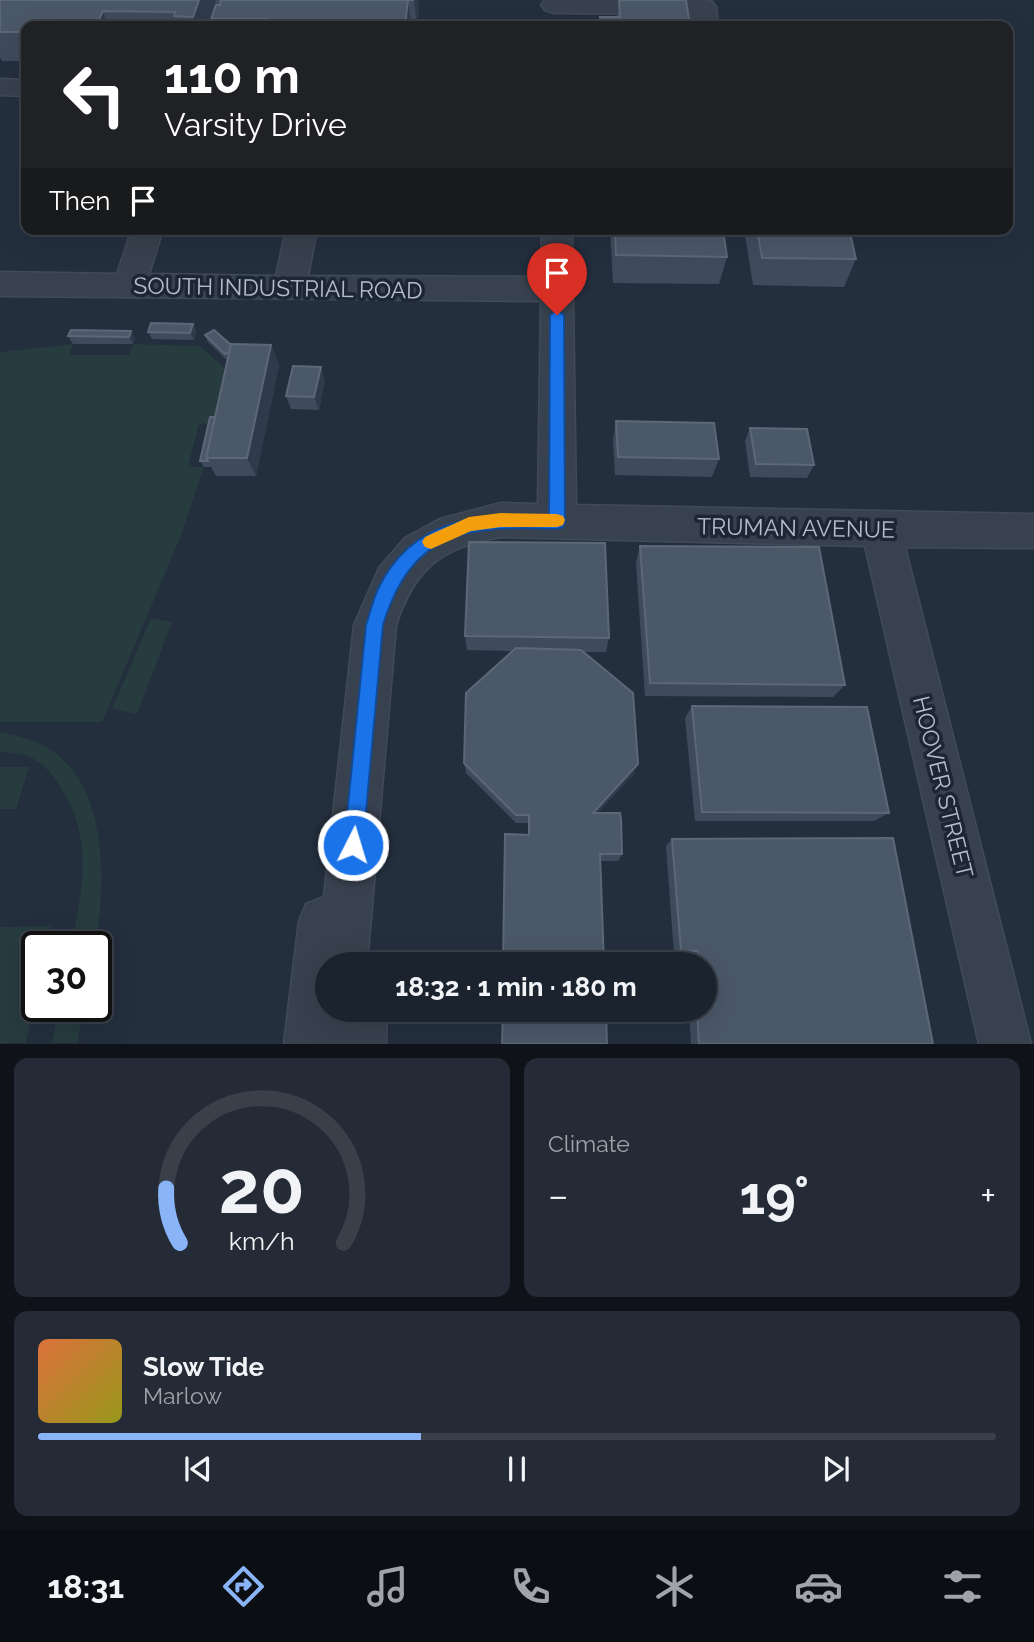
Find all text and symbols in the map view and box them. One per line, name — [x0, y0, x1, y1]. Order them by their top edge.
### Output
text: 110 m — [164, 47, 300, 104]
icon: left — [49, 49, 140, 140]
text: Varsity Drive — [164, 106, 347, 143]
icon: arrive — [124, 182, 162, 220]
text: Then — [49, 186, 110, 216]
pin — [527, 243, 587, 315]
icon: arrive — [538, 254, 576, 292]
street label: SOUTH INDUSTRIAL ROAD — [133, 271, 423, 304]
street label: TRUMAN AVENUE — [697, 512, 895, 543]
street label: HOOVER STREET — [908, 693, 979, 881]
position arrow — [316, 808, 390, 882]
speed limit sign: 30 — [21, 931, 112, 1022]
text: 18:32 · 1 min · 180 m — [395, 972, 637, 1002]
text: Climate — [548, 1130, 630, 1157]
text: 20 — [219, 1146, 305, 1231]
text: 19° — [740, 1165, 809, 1226]
text: − — [548, 1173, 568, 1218]
text: + — [980, 1173, 996, 1218]
text: km/h — [229, 1226, 295, 1256]
text: Slow Tide — [143, 1352, 264, 1382]
text: Marlow — [143, 1382, 222, 1409]
icon: previous — [179, 1450, 217, 1488]
icon: pause — [498, 1450, 536, 1488]
icon: next — [817, 1450, 855, 1488]
icon: directions — [219, 1562, 268, 1611]
icon: music — [363, 1562, 412, 1611]
icon: phone — [506, 1562, 555, 1611]
icon: climate — [650, 1562, 699, 1611]
icon: car — [794, 1562, 843, 1611]
icon: filters — [938, 1562, 987, 1611]
text: 18:31 — [47, 1568, 124, 1605]

